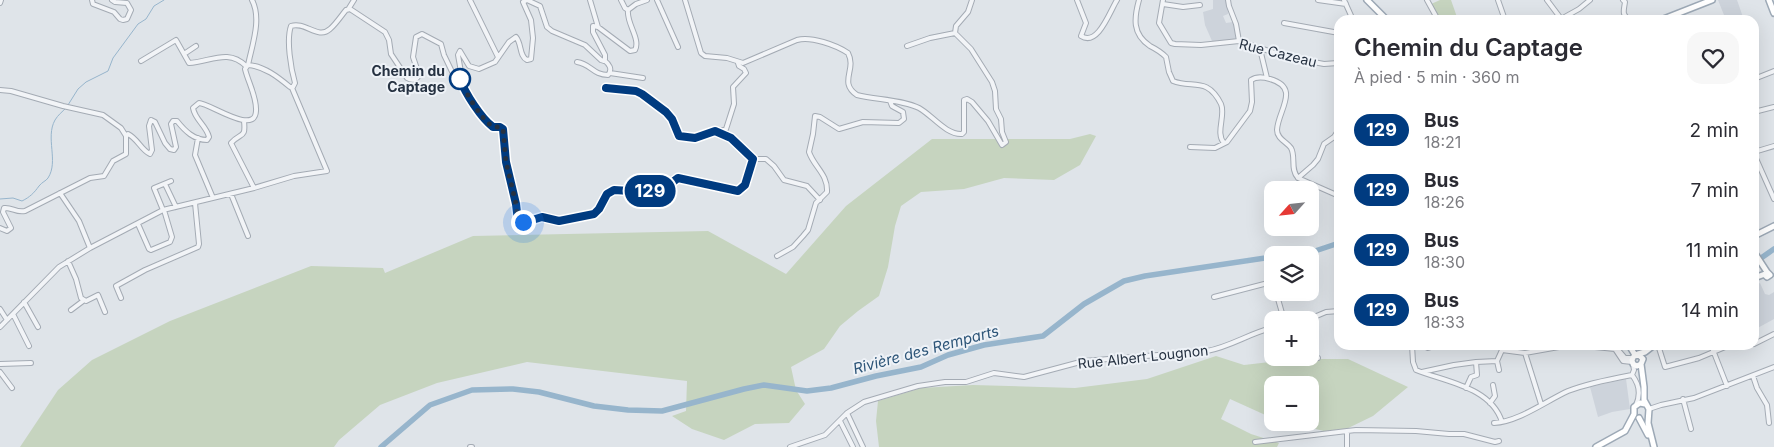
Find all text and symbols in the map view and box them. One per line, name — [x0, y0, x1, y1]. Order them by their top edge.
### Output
button: heart — [1687, 32, 1739, 84]
text: Chemin du Captage — [1354, 33, 1583, 62]
street label: Rue Cazeau — [1238, 35, 1319, 70]
place label: Chemin du Captage — [371, 62, 445, 95]
text: À pied · 5 min · 360 m — [1354, 67, 1520, 87]
marker: Chemin du Captage — [449, 68, 471, 90]
text: Bus — [1424, 109, 1459, 132]
text: 129 — [1366, 119, 1397, 140]
text: 2 min — [1690, 119, 1739, 142]
text: 18:21 — [1424, 132, 1461, 152]
text: Bus — [1424, 169, 1459, 192]
line badge: 129 — [621, 175, 679, 207]
text: 129 — [1366, 179, 1397, 200]
text: 7 min — [1690, 179, 1739, 202]
text: 129 — [635, 180, 665, 201]
north arrow — [1264, 181, 1319, 236]
map controls — [1264, 181, 1319, 431]
text: 18:26 — [1424, 192, 1465, 212]
your location — [511, 210, 536, 235]
text: Bus — [1424, 229, 1459, 252]
text: 129 — [1366, 239, 1397, 260]
text: 11 min — [1686, 239, 1739, 262]
button: layers — [1264, 246, 1319, 301]
text: 18:30 — [1424, 252, 1465, 272]
text: Bus — [1424, 289, 1459, 312]
text: 129 — [1366, 299, 1397, 320]
text: 14 min — [1681, 299, 1739, 322]
button: + — [1264, 311, 1319, 366]
text: 18:33 — [1424, 312, 1465, 332]
water label: Rivière des Remparts — [851, 321, 1001, 378]
street label: Rue Albert Lougnon — [1077, 341, 1209, 372]
button: − — [1264, 376, 1319, 431]

